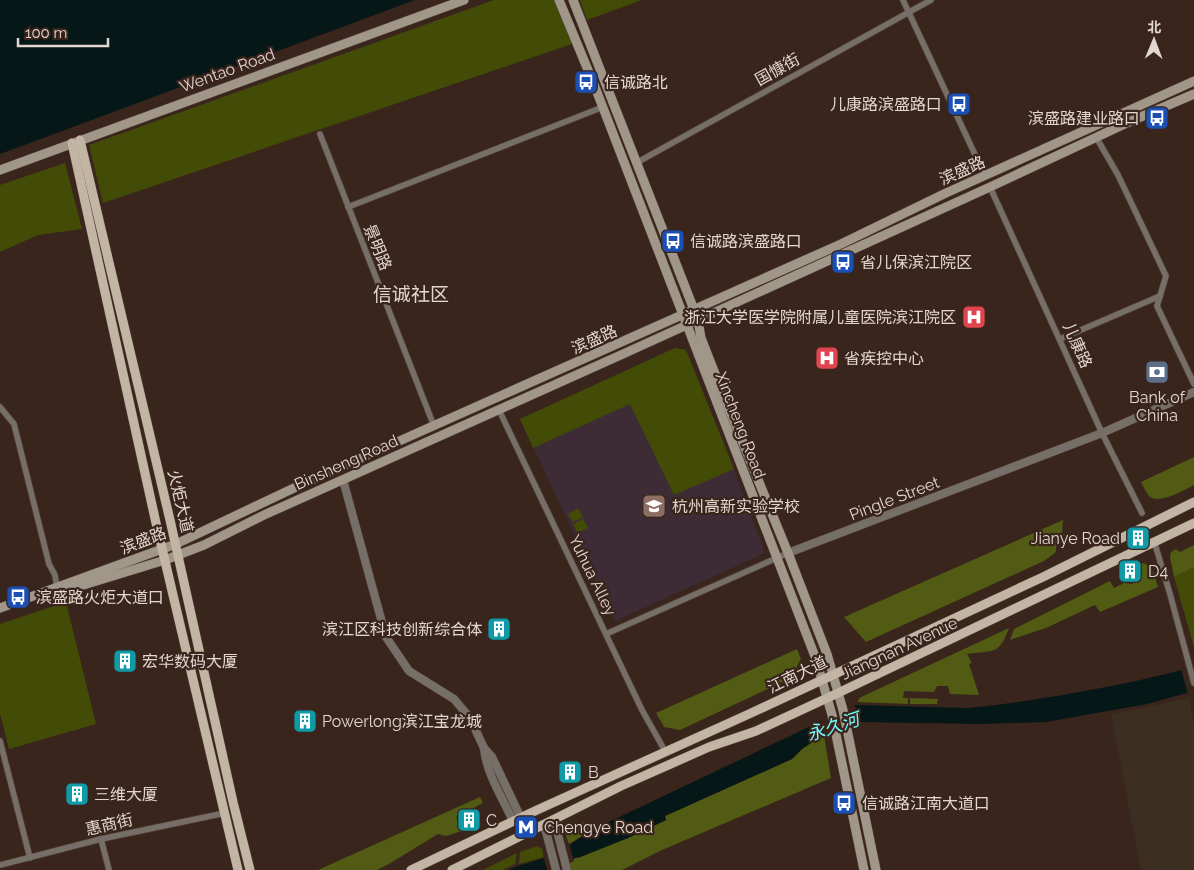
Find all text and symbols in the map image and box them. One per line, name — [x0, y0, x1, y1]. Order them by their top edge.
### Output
scale bar — [18, 15, 108, 47]
north arrow — [1129, 15, 1179, 65]
text: 北 — [1147, 19, 1161, 35]
text: 100 m — [25, 24, 67, 42]
street label: Wentao Road — [177, 44, 278, 97]
street label: 国慷街 — [752, 49, 803, 89]
bus stop icon: 信诚路北 — [573, 69, 599, 95]
place label: 信诚路北 — [604, 73, 668, 92]
bus stop icon: 儿康路滨盛路口 — [946, 91, 972, 117]
place label: 儿康路滨盛路口 — [830, 95, 942, 114]
bus stop icon: 滨盛路建业路口 — [1144, 105, 1170, 131]
place label: 滨盛路建业路口 — [1028, 109, 1140, 128]
street label: 滨盛路 — [936, 152, 988, 189]
street label: 景明路 — [360, 221, 395, 273]
bus stop icon: 信诚路滨盛路口 — [660, 228, 686, 254]
place label: 信诚路滨盛路口 — [690, 232, 802, 251]
bus stop icon: 省儿保滨江院区 — [830, 249, 856, 275]
place label: 省儿保滨江院区 — [860, 253, 972, 272]
district label: 信诚社区 — [373, 283, 449, 305]
hospital icon: 浙江大学医学院附属儿童医院滨江院区 — [961, 304, 987, 330]
place label: 浙江大学医学院附属儿童医院滨江院区 — [684, 308, 956, 327]
street label: 儿康路 — [1059, 319, 1096, 371]
street label: 滨盛路 — [568, 321, 620, 358]
hospital icon: 省疾控中心 — [814, 345, 840, 371]
place label: 省疾控中心 — [844, 349, 924, 368]
bank icon: Bank of China — [1144, 359, 1170, 385]
street label: Xincheng Road — [712, 369, 770, 481]
place label: Bank of China — [1129, 388, 1186, 425]
street label: Binsheng Road — [291, 431, 401, 494]
street label: 火炬大道 — [164, 468, 197, 534]
street label: Pingle Street — [847, 472, 942, 524]
school or university icon: 杭州高新实验学校 — [641, 493, 667, 519]
place label: 杭州高新实验学校 — [672, 497, 800, 516]
street label: 滨盛路 — [117, 523, 169, 558]
building icon: Jianye Road — [1125, 525, 1151, 551]
place label: Jianye Road — [1031, 529, 1120, 548]
street label: Yuhua Alley — [565, 532, 620, 619]
building icon: D4 — [1117, 558, 1143, 584]
place label: D4 — [1148, 562, 1168, 581]
bus stop icon: 滨盛路火炬大道口 — [5, 584, 31, 610]
place label: 滨盛路火炬大道口 — [36, 588, 164, 607]
street label: Jiangnan Avenue — [838, 613, 960, 684]
building icon: 滨江区科技创新综合体 — [486, 616, 512, 642]
place label: 滨江区科技创新综合体 — [322, 620, 482, 639]
building icon: 宏华数码大厦 — [112, 648, 138, 674]
place label: 宏华数码大厦 — [142, 652, 238, 671]
street label: 江南大道 — [764, 652, 830, 697]
water label: 永久河 — [804, 707, 865, 745]
building icon: Powerlong滨江宝龙城 — [292, 708, 318, 734]
place label: Powerlong滨江宝龙城 — [322, 712, 482, 731]
building icon: B — [557, 759, 583, 785]
place label: B — [588, 763, 599, 782]
building icon: 三维大厦 — [64, 781, 90, 807]
place label: 三维大厦 — [94, 785, 158, 804]
bus stop icon: 信诚路江南大道口 — [831, 790, 857, 816]
place label: 信诚路江南大道口 — [862, 794, 990, 813]
building icon: C — [456, 807, 482, 833]
street label: 惠商街 — [84, 810, 135, 839]
place label: C — [486, 811, 497, 830]
metro station icon: Chengye Road — [513, 814, 539, 840]
place label: Chengye Road — [544, 818, 653, 837]

